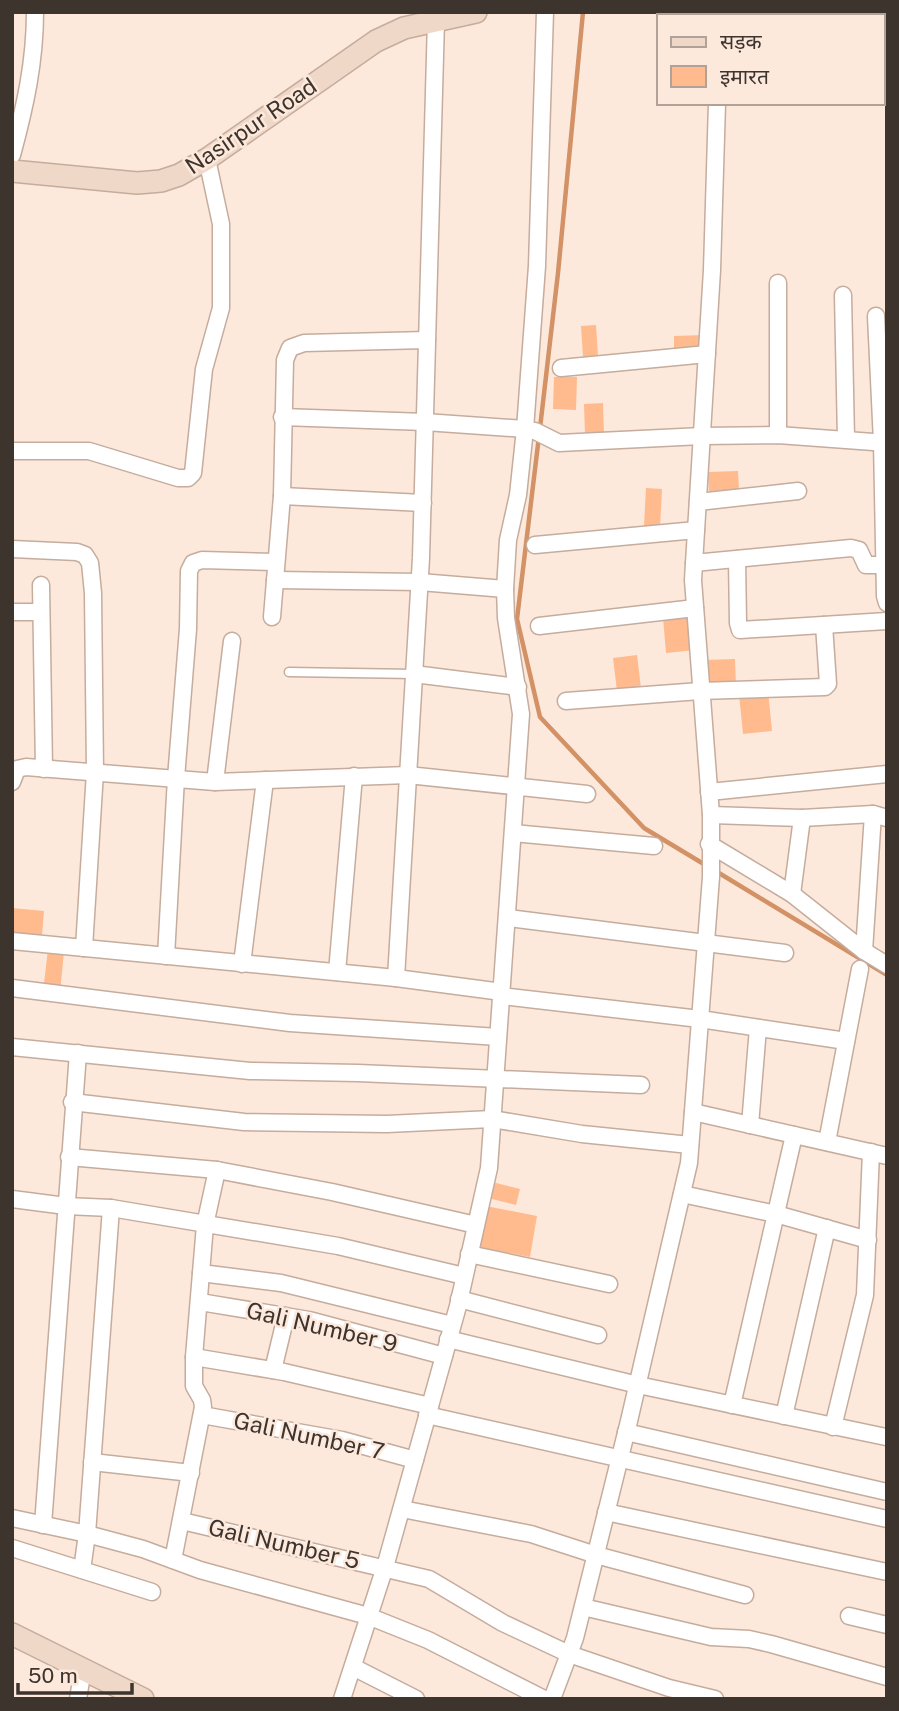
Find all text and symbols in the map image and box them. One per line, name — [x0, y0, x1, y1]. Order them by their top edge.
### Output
legend — [657, 14, 885, 105]
text: सड़क — [720, 29, 762, 54]
text: इमारत — [720, 64, 770, 89]
street label: Nasirpur Road — [180, 72, 322, 179]
street label: Gali Number 9 — [244, 1296, 400, 1357]
street label: Gali Number 7 — [231, 1406, 387, 1465]
street label: Gali Number 5 — [206, 1513, 362, 1574]
scale bar — [18, 1652, 131, 1696]
text: 50 m — [28, 1663, 78, 1688]

